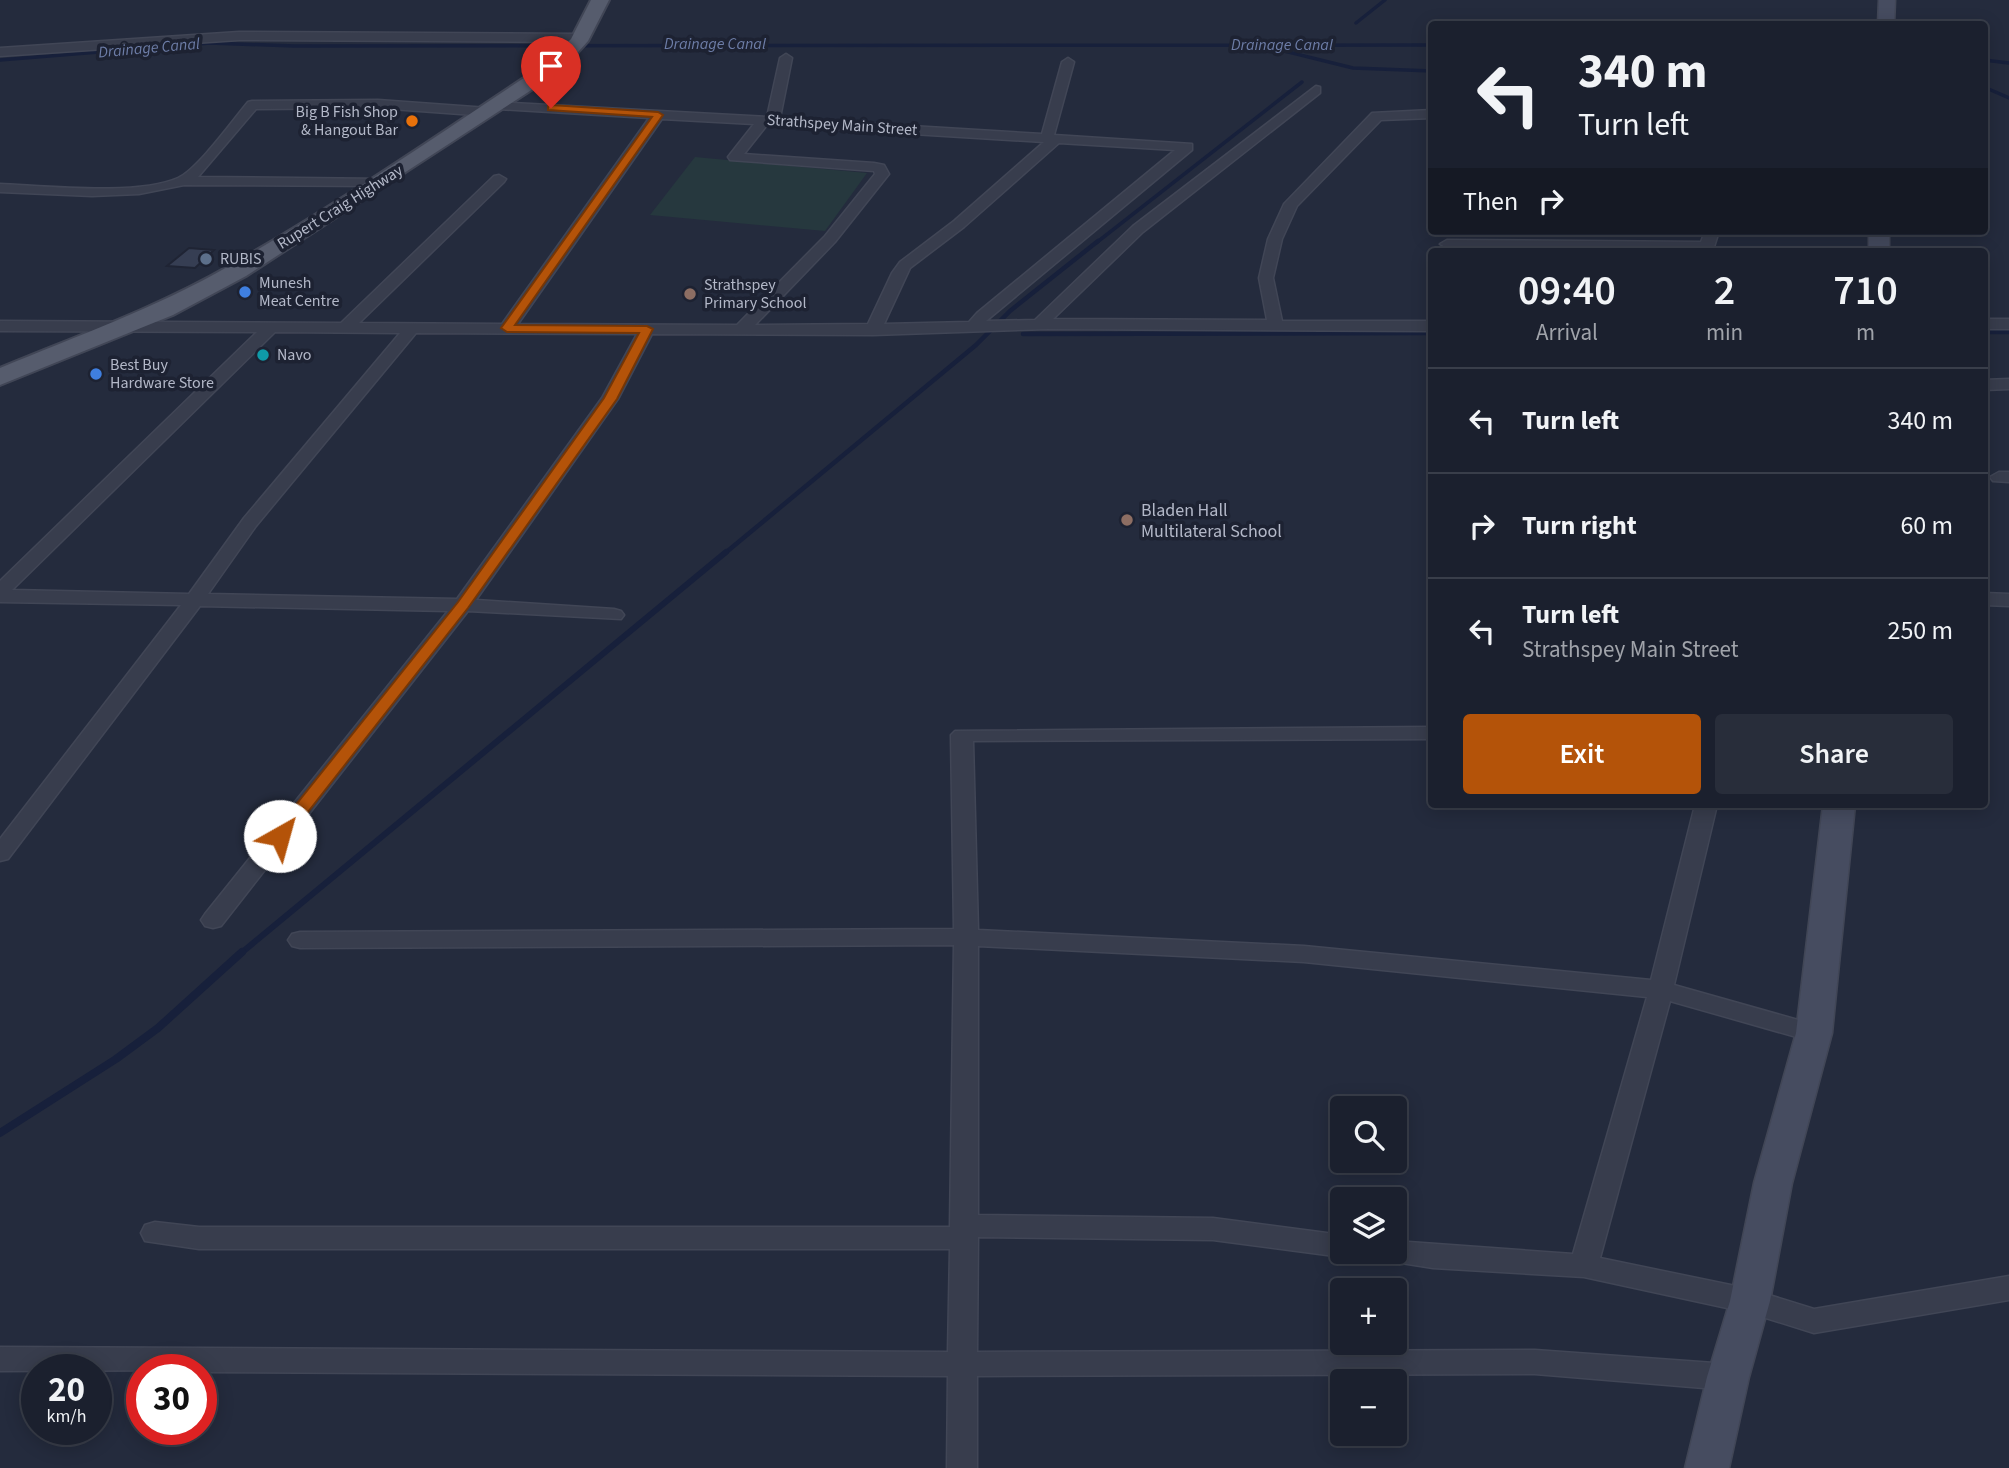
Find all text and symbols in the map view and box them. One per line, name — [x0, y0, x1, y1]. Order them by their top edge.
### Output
water label: Drainage Canal — [97, 33, 201, 63]
water label: Drainage Canal — [664, 33, 766, 55]
water label: Drainage Canal — [1231, 34, 1333, 56]
pin — [521, 36, 581, 108]
text: 340 m — [1578, 37, 1707, 107]
icon: arrive — [532, 47, 570, 85]
icon: left — [1463, 49, 1554, 140]
place label: Big B Fish Shop & Hangout Bar — [296, 101, 398, 141]
text: Turn left — [1578, 102, 1689, 148]
street label: Strathspey Main Street — [766, 109, 918, 141]
marker: Big B Fish Shop & Hangout Bar — [404, 113, 420, 129]
street label: Rupert Craig Highway — [273, 159, 407, 255]
icon: right — [1532, 182, 1570, 220]
text: Then — [1463, 183, 1518, 220]
place label: RUBIS — [220, 248, 262, 270]
marker: RUBIS — [198, 251, 214, 267]
text: 09:40 — [1518, 261, 1616, 321]
text: 2 — [1714, 261, 1735, 321]
text: 710 — [1833, 261, 1898, 321]
place label: Munesh Meat Centre — [259, 272, 339, 312]
place label: Strathspey Primary School — [704, 274, 806, 314]
marker: Munesh Meat Centre — [237, 284, 253, 300]
marker: Strathspey Primary School — [682, 286, 698, 302]
text: Arrival — [1536, 316, 1598, 349]
text: min — [1706, 316, 1743, 349]
text: m — [1856, 316, 1875, 349]
place label: Navo — [277, 344, 312, 366]
marker: Navo — [255, 347, 271, 363]
place label: Best Buy Hardware Store — [110, 354, 214, 394]
marker: Best Buy Hardware Store — [88, 366, 104, 382]
icon: left — [1463, 402, 1501, 440]
text: Turn left — [1522, 402, 1619, 439]
text: 340 m — [1887, 402, 1953, 439]
place label: Bladen Hall Multilateral School — [1141, 498, 1282, 544]
icon: right — [1463, 507, 1501, 545]
text: Turn right — [1522, 507, 1637, 544]
text: 60 m — [1900, 507, 1953, 544]
marker: Bladen Hall Multilateral School — [1119, 512, 1135, 528]
text: Turn left — [1522, 596, 1619, 633]
icon: left — [1463, 612, 1501, 650]
text: 250 m — [1887, 612, 1953, 649]
text: Strathspey Main Street — [1522, 633, 1739, 666]
button: Exit — [1463, 714, 1701, 794]
button: Share — [1715, 714, 1953, 794]
position arrow — [243, 799, 317, 873]
map controls — [1330, 1096, 1407, 1446]
button: search — [1330, 1096, 1407, 1173]
button: layers — [1330, 1187, 1407, 1264]
button: + — [1330, 1278, 1407, 1355]
speed limit sign: 30 — [126, 1354, 217, 1445]
text: 20 — [48, 1365, 85, 1415]
button: − — [1330, 1369, 1407, 1446]
text: km/h — [47, 1404, 86, 1429]

